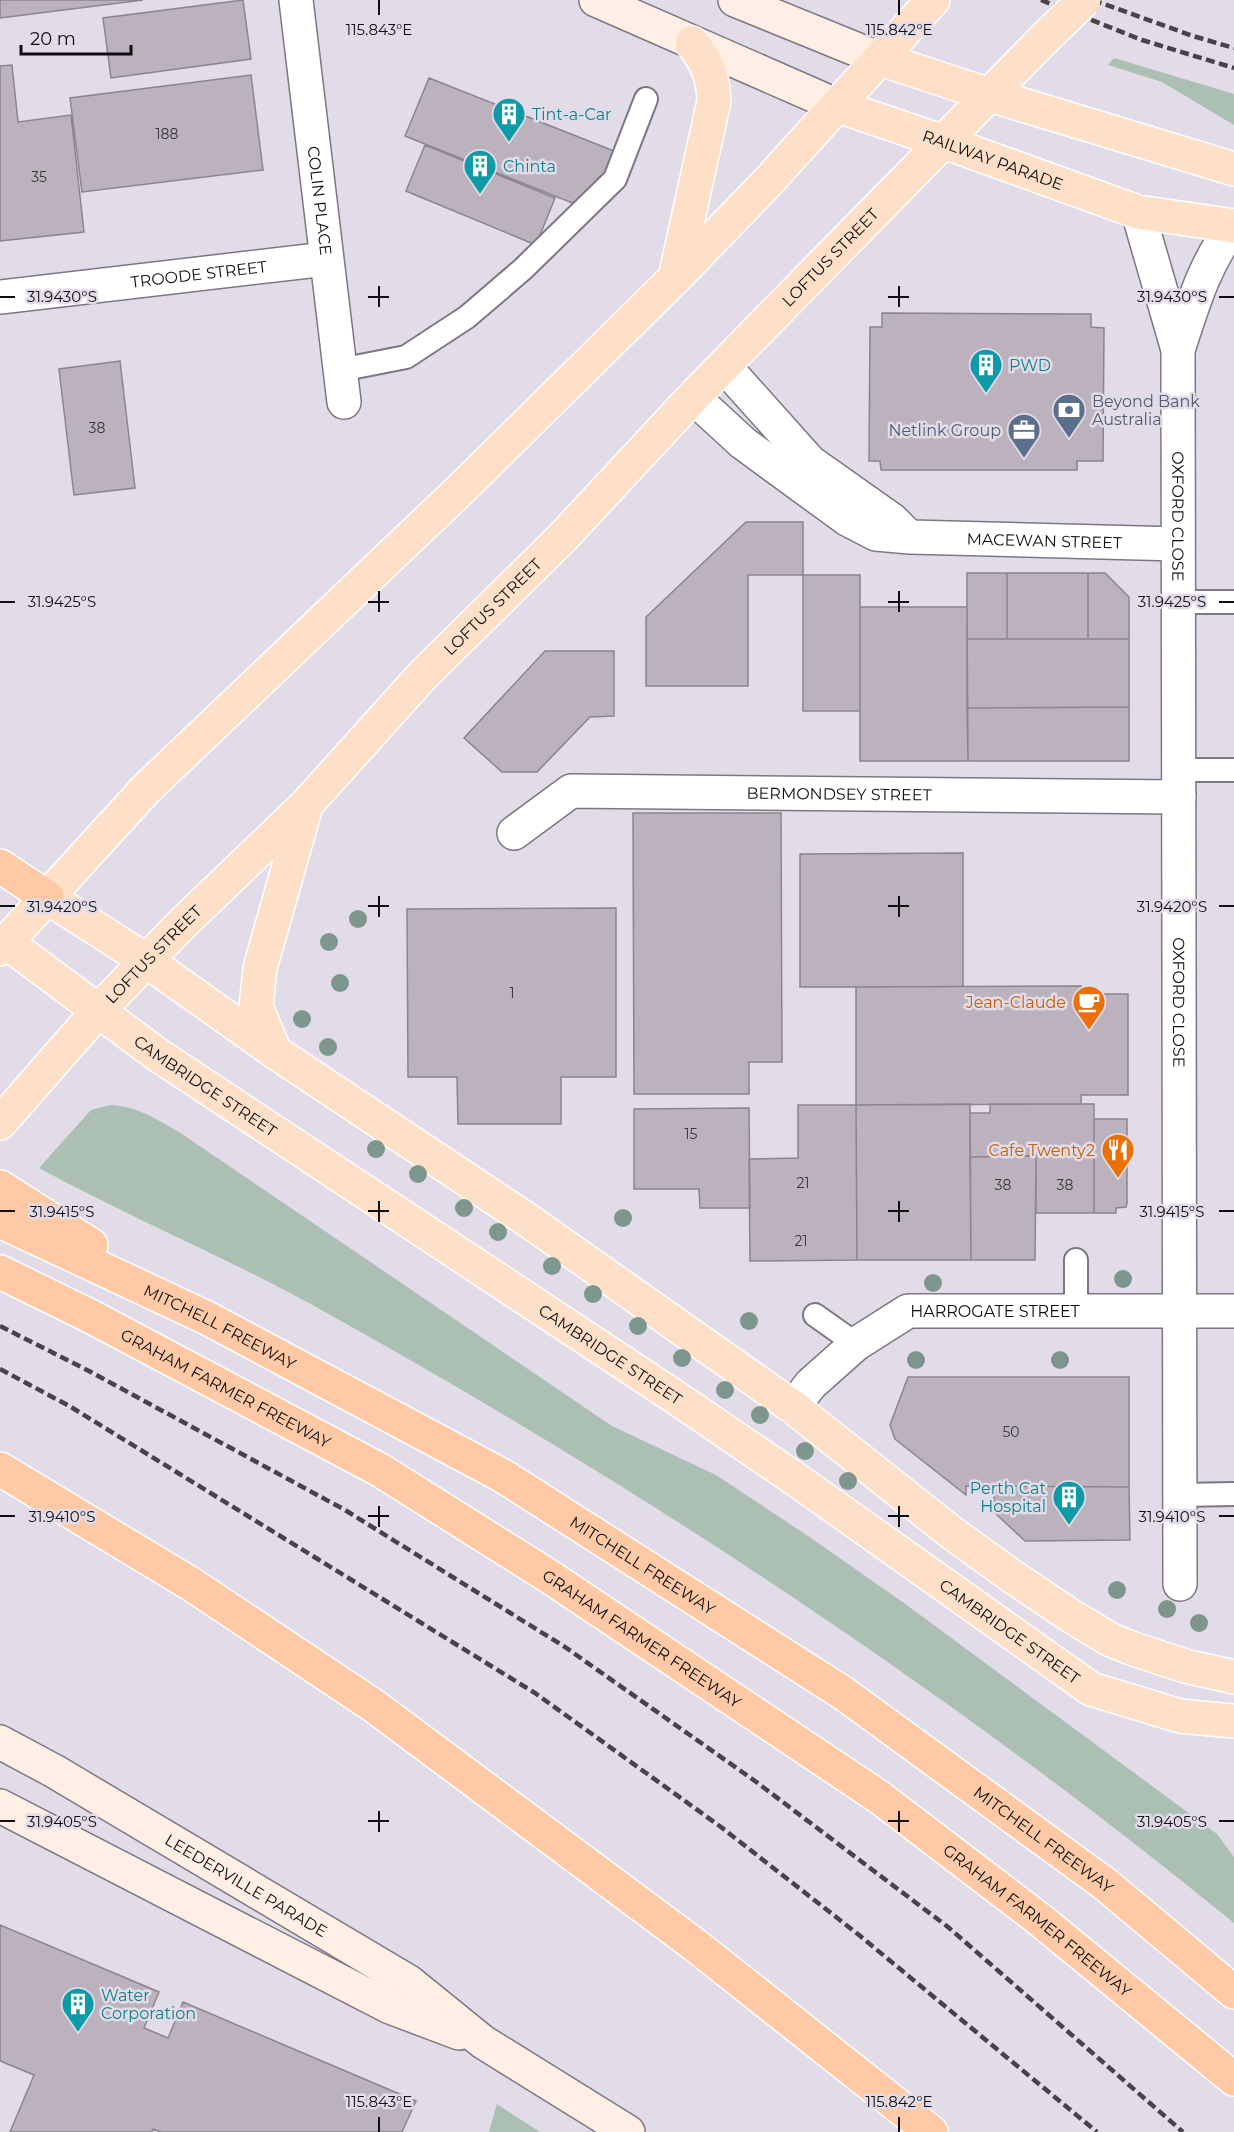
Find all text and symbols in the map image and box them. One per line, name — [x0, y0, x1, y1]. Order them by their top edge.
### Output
scale bar — [21, 18, 130, 56]
text: 115.843°E — [346, 20, 412, 39]
text: 115.842°E — [866, 20, 932, 39]
text: 20 m — [30, 28, 76, 50]
building icon: Tint-a-Car — [491, 96, 527, 143]
place label: Tint-a-Car — [532, 105, 612, 124]
house number: 188 — [156, 125, 179, 143]
street label: RAILWAY PARADE — [920, 126, 1066, 194]
street label: COLIN PLACE — [304, 145, 336, 256]
building icon: Chinta — [462, 148, 498, 195]
place label: Chinta — [503, 157, 556, 176]
house number: 35 — [31, 168, 47, 186]
street label: LOFTUS STREET — [778, 204, 883, 310]
street label: TROODE STREET — [130, 256, 269, 291]
text: 31.9430°S — [27, 287, 97, 306]
text: 31.9430°S — [1137, 287, 1207, 306]
building icon: PWD — [968, 347, 1004, 394]
place label: PWD — [1009, 356, 1051, 375]
bank icon: Beyond Bank Australia — [1051, 392, 1087, 439]
place label: Beyond Bank Australia — [1092, 392, 1200, 429]
office icon: Netlink Group — [1006, 412, 1042, 459]
house number: 38 — [89, 419, 105, 437]
place label: Netlink Group — [888, 421, 1001, 440]
street label: OXFORD CLOSE — [1169, 451, 1188, 581]
street label: MACEWAN STREET — [966, 529, 1123, 552]
street label: LOFTUS STREET — [440, 554, 546, 659]
text: 31.9425°S — [28, 592, 96, 611]
text: 31.9425°S — [1138, 592, 1206, 611]
street label: BERMONDSEY STREET — [747, 783, 933, 804]
text: 31.9420°S — [27, 897, 97, 916]
text: 31.9420°S — [1137, 897, 1207, 916]
street label: LOFTUS STREET — [101, 901, 206, 1007]
street label: OXFORD CLOSE — [1169, 937, 1189, 1067]
house number: 1 — [509, 984, 515, 1002]
cafe icon: Jean-Claude — [1071, 984, 1107, 1031]
place label: Jean-Claude — [965, 993, 1066, 1012]
street label: CAMBRIDGE STREET — [130, 1031, 281, 1141]
house number: 15 — [685, 1125, 698, 1143]
restaurant icon: Cafe Twenty2 — [1100, 1132, 1136, 1179]
place label: Cafe Twenty2 — [988, 1141, 1095, 1160]
house number: 21 — [796, 1174, 810, 1192]
house number: 38 — [995, 1176, 1011, 1194]
house number: 38 — [1057, 1176, 1073, 1194]
text: 31.9415°S — [29, 1202, 95, 1221]
text: 31.9415°S — [1139, 1202, 1205, 1221]
house number: 21 — [794, 1232, 808, 1250]
street label: MITCHELL FREEWAY — [141, 1280, 300, 1374]
street label: CAMBRIDGE STREET — [535, 1300, 686, 1409]
street label: HARROGATE STREET — [910, 1302, 1081, 1321]
street label: GRAHAM FARMER FREEWAY — [118, 1325, 335, 1452]
house number: 50 — [1002, 1423, 1020, 1441]
place label: Perth Cat Hospital — [970, 1479, 1047, 1516]
building icon: Perth Cat Hospital — [1051, 1479, 1087, 1526]
text: 31.9410°S — [29, 1507, 95, 1526]
text: 31.9410°S — [1139, 1507, 1205, 1526]
street label: MITCHELL FREEWAY — [567, 1512, 720, 1619]
street label: GRAHAM FARMER FREEWAY — [539, 1565, 746, 1712]
street label: CAMBRIDGE STREET — [936, 1575, 1084, 1688]
street label: MITCHELL FREEWAY — [970, 1782, 1118, 1897]
text: 31.9405°S — [27, 1812, 97, 1831]
text: 31.9405°S — [1137, 1812, 1207, 1831]
street label: LEEDERVILLE PARADE — [162, 1830, 331, 1941]
street label: GRAHAM FARMER FREEWAY — [940, 1840, 1136, 2001]
building icon: Water Corporation — [60, 1986, 96, 2033]
place label: Water Corporation — [101, 1986, 196, 2023]
text: 115.843°E — [346, 2092, 412, 2111]
text: 115.842°E — [866, 2092, 932, 2111]

